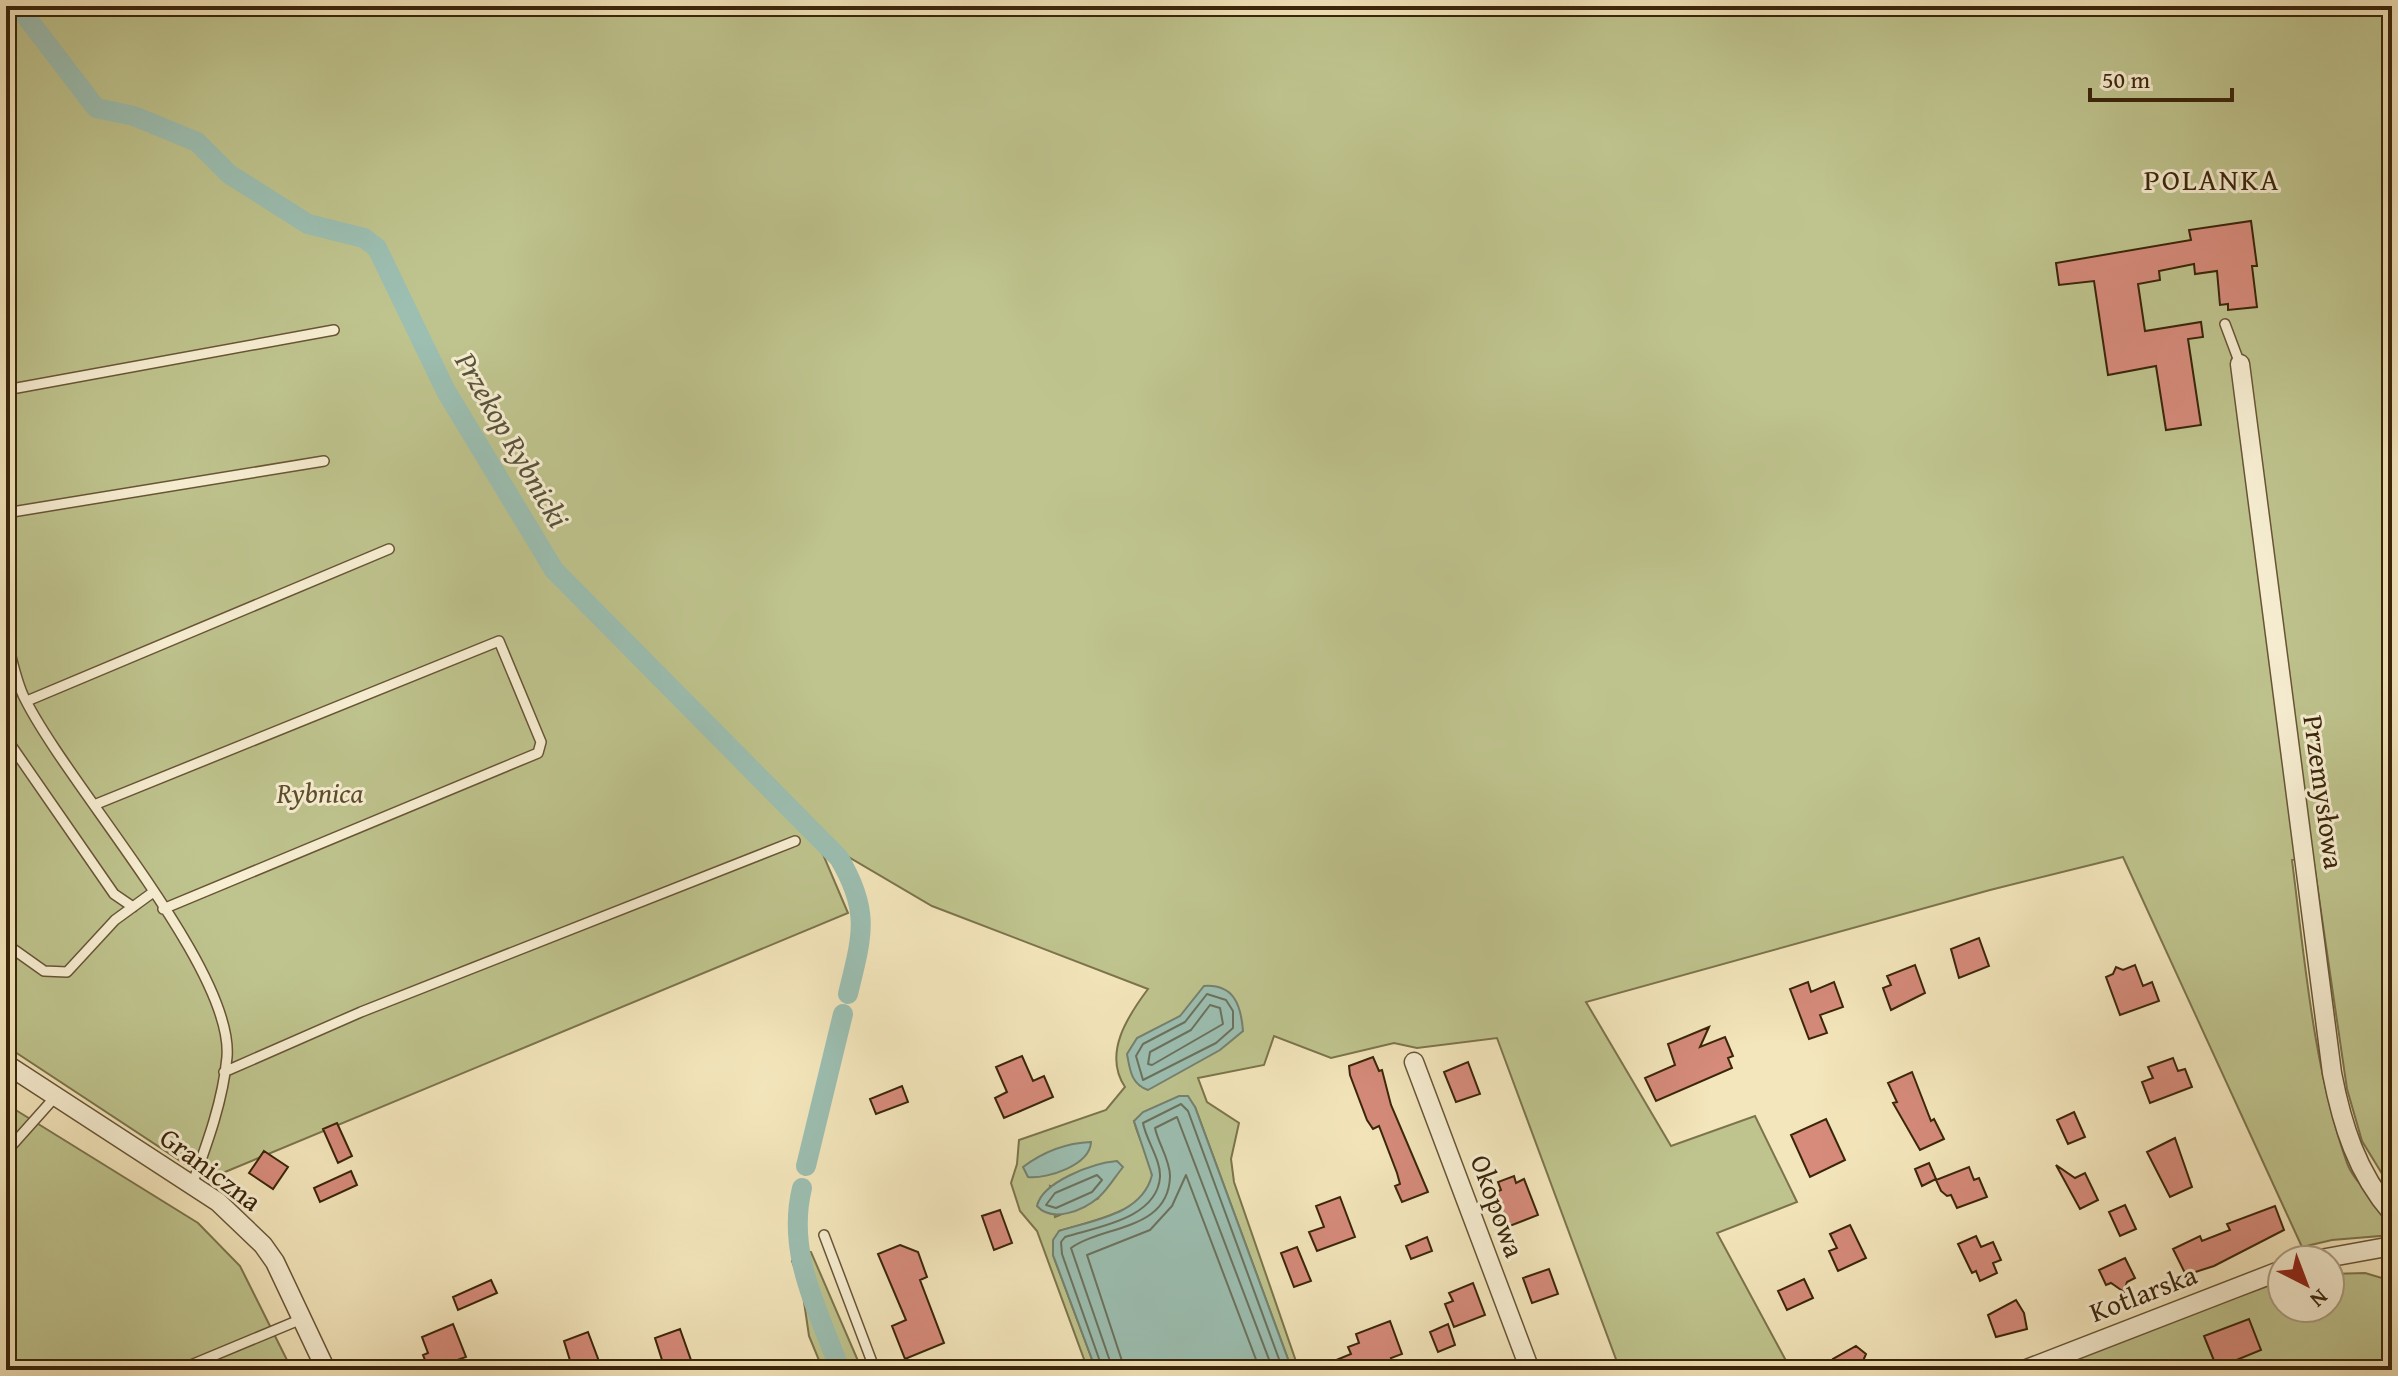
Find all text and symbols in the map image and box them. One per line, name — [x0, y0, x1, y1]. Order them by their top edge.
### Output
scale bar — [2090, 52, 2232, 102]
text: 50 m — [2102, 62, 2150, 97]
district label: POLANKA — [2144, 157, 2280, 201]
water label: Przekop Rybnicki — [444, 343, 581, 536]
street label: Przemysłowa — [2293, 712, 2356, 872]
park label: Rybnica — [276, 772, 363, 813]
street label: Graniczna — [152, 1117, 271, 1221]
street label: Okopowa — [1461, 1149, 1536, 1264]
north arrow — [2266, 1244, 2346, 1324]
street label: Kotlarska — [2083, 1253, 2203, 1332]
text: N — [2303, 1282, 2336, 1316]

